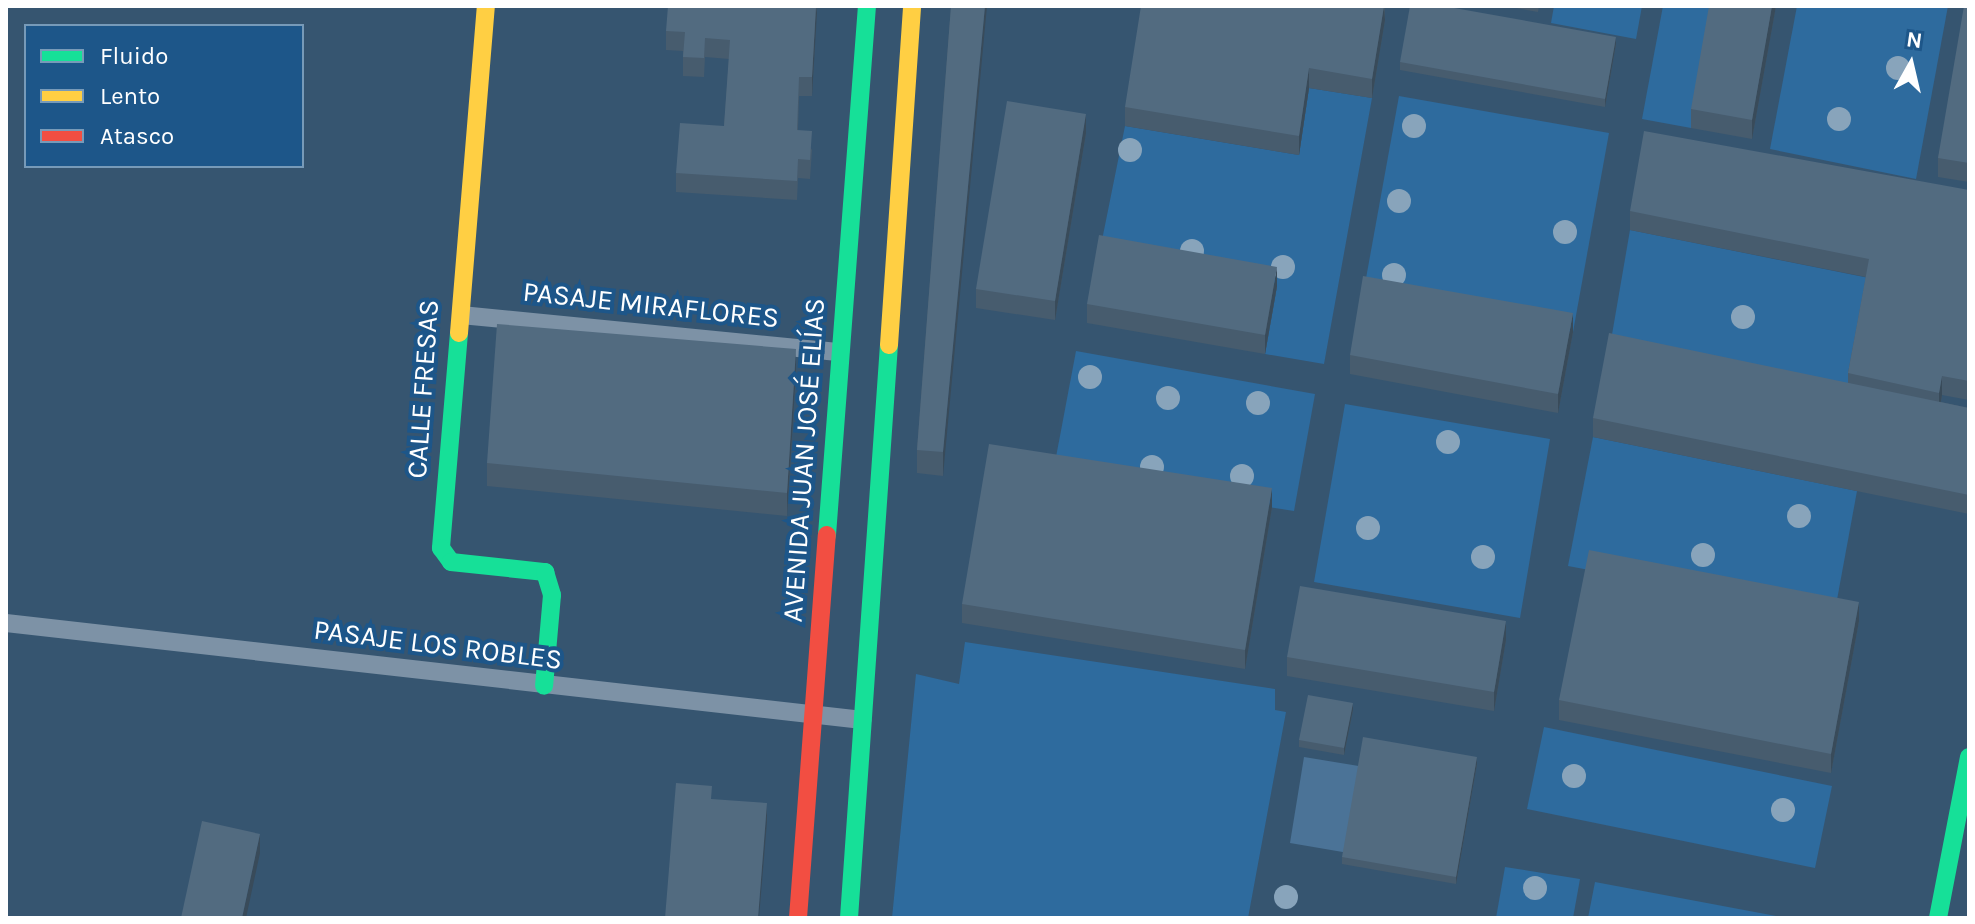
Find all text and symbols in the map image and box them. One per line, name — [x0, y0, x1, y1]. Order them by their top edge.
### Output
legend — [24, 24, 304, 168]
north arrow — [1871, 24, 1951, 104]
text: N — [1905, 26, 1924, 54]
text: Fluido — [100, 42, 168, 70]
text: Lento — [100, 82, 160, 110]
text: Atasco — [100, 122, 174, 150]
street label: PASAJE MIRAFLORES — [521, 275, 781, 335]
street label: AVENIDA JUAN JOSÉ ELÍAS — [776, 297, 832, 623]
street label: CALLE FRESAS — [400, 298, 446, 480]
street label: PASAJE LOS ROBLES — [312, 613, 564, 677]

